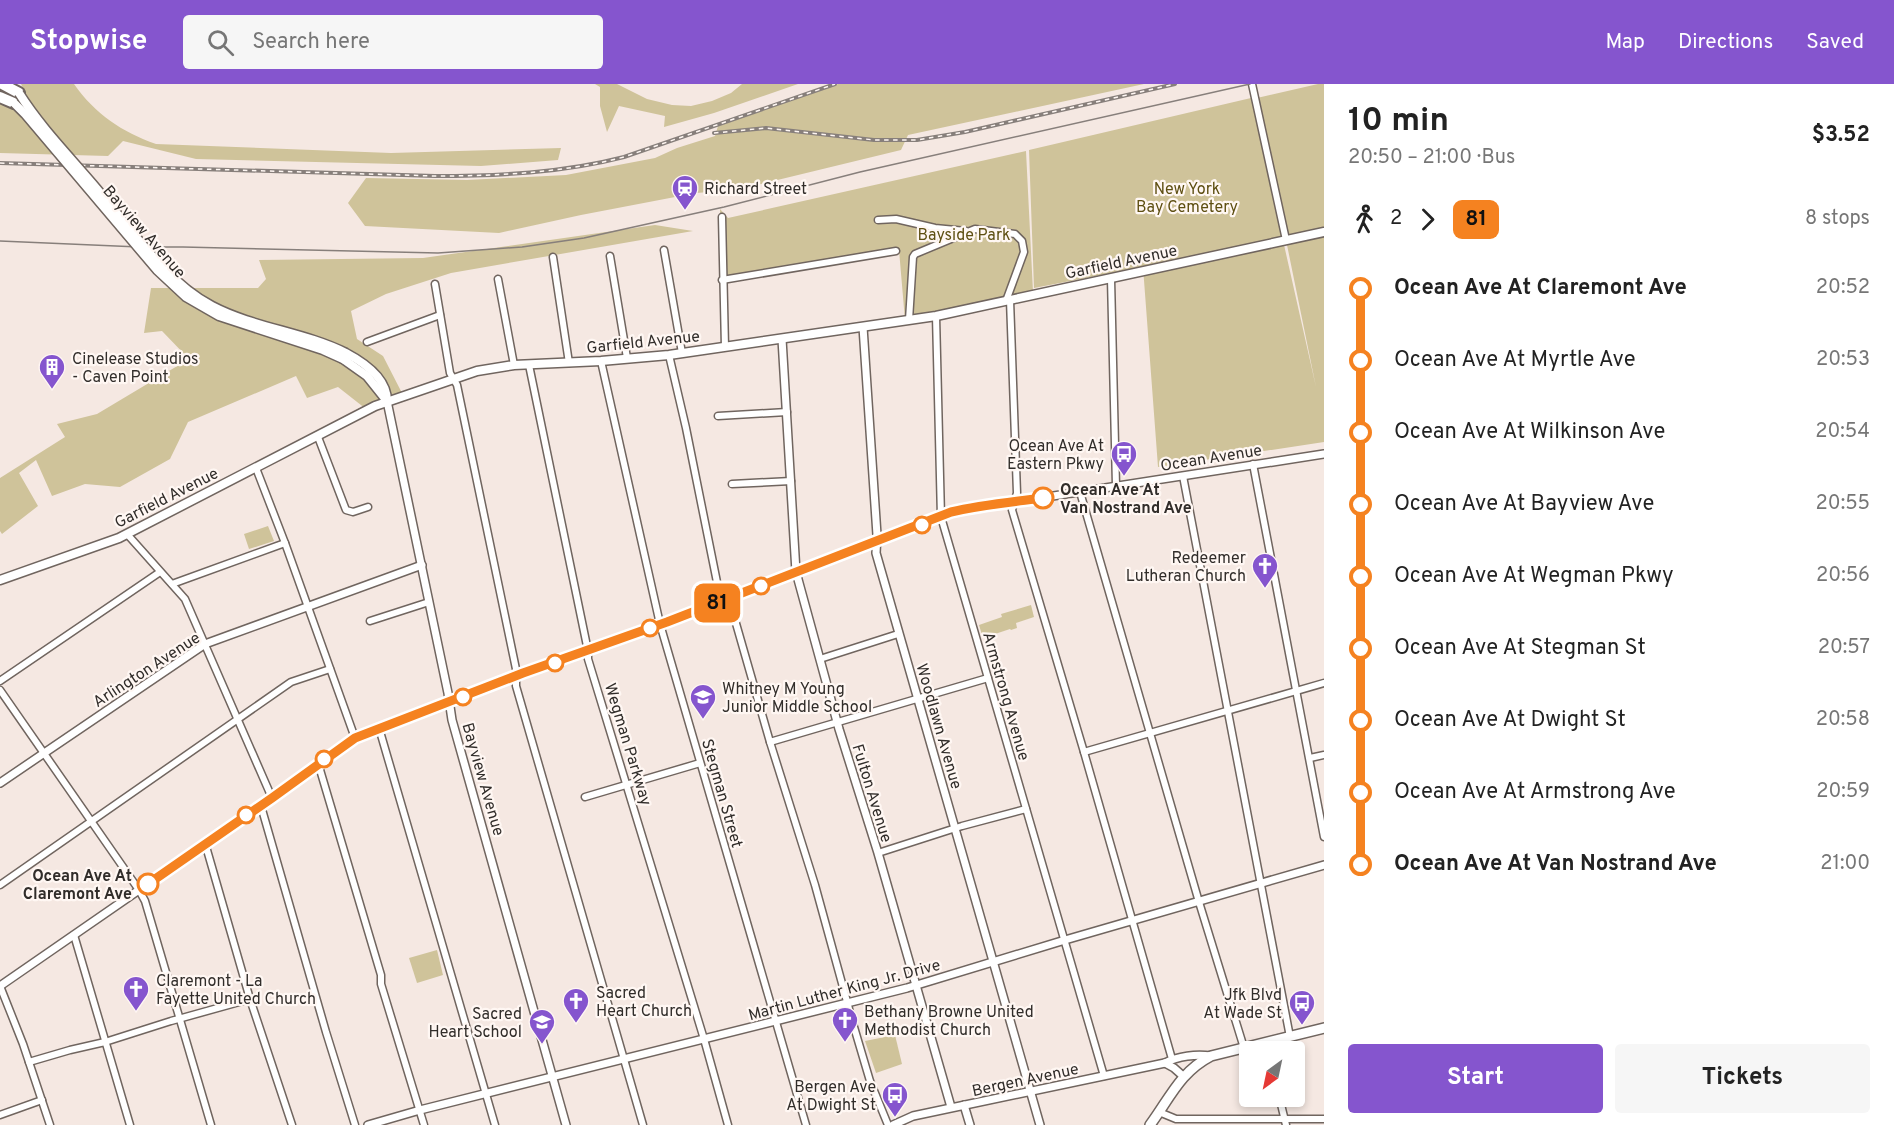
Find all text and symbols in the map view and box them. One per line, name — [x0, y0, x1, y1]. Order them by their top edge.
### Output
search box — [183, 15, 603, 69]
text: Stopwise — [30, 24, 147, 60]
icon: search — [204, 26, 237, 59]
text: Search here — [252, 29, 370, 56]
text: Map — [1605, 29, 1645, 56]
text: Directions — [1678, 29, 1773, 56]
text: Saved — [1806, 29, 1864, 56]
text: 10 min — [1348, 101, 1449, 143]
text: $3.52 — [1812, 122, 1870, 149]
text: 20:50 – 21:00 · Bus — [1348, 145, 1515, 171]
station icon: Richard Street — [670, 173, 700, 211]
place label: Richard Street — [704, 180, 807, 200]
park label: New York Bay Cemetery — [1136, 180, 1238, 218]
street label: Bayview Avenue — [98, 182, 189, 283]
icon: walk — [1348, 203, 1381, 236]
icon: forward — [1411, 203, 1444, 236]
text: 2 — [1390, 206, 1402, 232]
text: 81 — [1465, 206, 1487, 233]
text: 8 stops — [1805, 206, 1870, 232]
park label: Bayside Park — [917, 226, 1011, 246]
street label: Garfield Avenue — [1064, 241, 1179, 285]
text: Ocean Ave At Claremont Ave — [1394, 275, 1687, 302]
text: 20:52 — [1816, 275, 1870, 301]
street label: Garfield Avenue — [586, 327, 701, 359]
text: Ocean Ave At Myrtle Ave — [1394, 347, 1636, 374]
text: 20:53 — [1816, 347, 1870, 373]
place label: Cinelease Studios - Caven Point — [72, 350, 198, 388]
building icon: Cinelease Studios - Caven Point — [37, 352, 67, 390]
text: Ocean Ave At Wilkinson Ave — [1394, 419, 1665, 446]
text: 20:54 — [1815, 419, 1870, 445]
place label: Ocean Ave At Eastern Pkwy — [1007, 437, 1104, 475]
bus stop icon: Ocean Ave At Eastern Pkwy — [1109, 439, 1139, 477]
street label: Ocean Avenue — [1159, 441, 1263, 477]
street label: Garfield Avenue — [112, 464, 222, 534]
place label: Ocean Ave At Van Nostrand Ave — [1060, 481, 1192, 519]
marker: Ocean Ave At Van Nostrand Ave — [1032, 487, 1054, 509]
text: Ocean Ave At Bayview Ave — [1394, 491, 1654, 518]
text: 20:55 — [1816, 491, 1870, 517]
unlabelled marker — [913, 516, 931, 534]
place label: Redeemer Lutheran Church — [1126, 549, 1246, 587]
church icon: Redeemer Lutheran Church — [1250, 551, 1280, 589]
text: Ocean Ave At Wegman Pkwy — [1394, 563, 1674, 590]
text: 20:56 — [1816, 563, 1870, 589]
unlabelled marker — [752, 577, 770, 595]
line badge: 81 — [690, 584, 744, 622]
text: 81 — [706, 590, 728, 617]
unlabelled marker — [641, 619, 659, 637]
street label: Arlington Avenue — [90, 629, 204, 713]
street label: Armstrong Avenue — [977, 630, 1033, 763]
text: Ocean Ave At Stegman St — [1394, 635, 1646, 662]
text: 20:57 — [1818, 635, 1870, 661]
unlabelled marker — [546, 654, 564, 672]
street label: Woodlawn Avenue — [911, 661, 966, 792]
place label: Whitney M Young Junior Middle School — [722, 680, 872, 718]
street label: Wegman Parkway — [599, 681, 655, 808]
school or university icon: Whitney M Young Junior Middle School — [688, 682, 718, 720]
unlabelled marker — [454, 688, 472, 706]
text: Ocean Ave At Dwight St — [1394, 707, 1626, 734]
text: 20:58 — [1816, 707, 1870, 733]
street label: Bayview Avenue — [456, 721, 508, 838]
street label: Stegman Street — [696, 737, 746, 850]
street label: Fulton Avenue — [847, 742, 896, 845]
unlabelled marker — [315, 750, 333, 768]
text: Ocean Ave At Armstrong Ave — [1394, 779, 1676, 806]
text: 20:59 — [1816, 779, 1870, 805]
unlabelled marker — [237, 806, 255, 824]
text: Ocean Ave At Van Nostrand Ave — [1394, 851, 1717, 878]
text: 21:00 — [1820, 851, 1870, 877]
place label: Ocean Ave At Claremont Ave — [23, 867, 132, 905]
marker: Ocean Ave At Claremont Ave — [137, 873, 159, 895]
street label: Martin Luther King Jr. Drive — [746, 956, 943, 1026]
place label: Claremont - La Fayette United Church — [156, 972, 316, 1010]
church icon: Claremont - La Fayette United Church — [121, 974, 151, 1012]
place label: Sacred Heart Church — [596, 984, 692, 1022]
church icon: Sacred Heart Church — [561, 986, 591, 1024]
place label: Jfk Blvd At Wade St — [1203, 986, 1282, 1024]
bus stop icon: Jfk Blvd At Wade St — [1287, 988, 1317, 1026]
place label: Bethany Browne United Methodist Church — [864, 1003, 1034, 1041]
place label: Sacred Heart School — [428, 1005, 522, 1043]
church icon: Bethany Browne United Methodist Church — [830, 1005, 860, 1043]
school or university icon: Sacred Heart School — [527, 1007, 557, 1045]
north arrow — [1239, 1041, 1305, 1107]
map controls — [1239, 1041, 1305, 1107]
button: Start — [1348, 1044, 1603, 1113]
button: Tickets — [1615, 1044, 1870, 1113]
street label: Bergen Avenue — [970, 1060, 1081, 1102]
place label: Bergen Ave At Dwight St — [786, 1078, 876, 1116]
bus stop icon: Bergen Ave At Dwight St — [880, 1080, 910, 1118]

